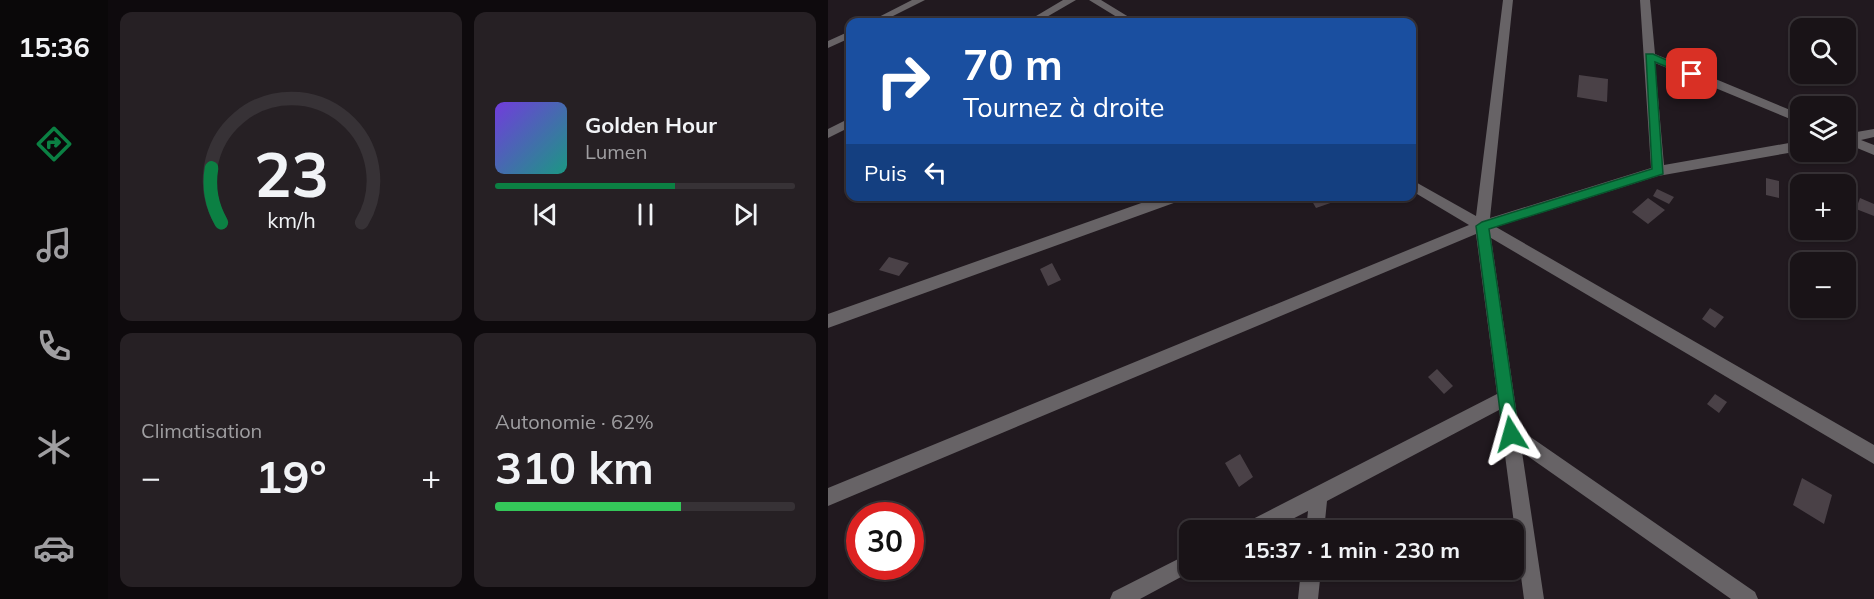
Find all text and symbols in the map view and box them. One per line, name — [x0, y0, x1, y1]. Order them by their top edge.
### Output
map controls — [1790, 18, 1856, 318]
button: search — [1790, 18, 1856, 84]
text: 15:36 — [18, 30, 90, 64]
text: 70 m — [963, 38, 1063, 91]
icon: right — [864, 42, 942, 120]
pin — [1666, 48, 1717, 99]
icon: arrive — [1675, 57, 1708, 90]
text: Tournez à droite — [963, 90, 1164, 124]
button: layers — [1790, 96, 1856, 162]
text: Golden Hour — [585, 111, 717, 139]
icon: directions — [33, 123, 75, 165]
text: 23 — [254, 135, 328, 214]
text: Lumen — [585, 139, 647, 164]
icon: left — [919, 156, 952, 189]
text: Puis — [864, 159, 907, 187]
button: + — [1790, 174, 1856, 240]
icon: previous — [529, 198, 562, 231]
icon: pause — [629, 198, 662, 231]
icon: next — [729, 198, 762, 231]
text: km/h — [267, 207, 315, 234]
icon: music — [33, 224, 75, 266]
button: − — [1790, 252, 1856, 318]
icon: phone — [33, 325, 75, 367]
position arrow — [1479, 402, 1543, 466]
text: Autonomie · 62% — [495, 409, 654, 434]
text: Climatisation — [141, 418, 262, 443]
icon: climate — [33, 426, 75, 468]
text: 310 km — [495, 439, 654, 495]
text: 19° — [255, 448, 327, 504]
text: − — [141, 456, 161, 497]
text: + — [421, 456, 441, 497]
speed limit sign: 30 — [846, 502, 924, 580]
icon: car — [33, 527, 75, 569]
text: 15:37 · 1 min · 230 m — [1243, 536, 1460, 564]

